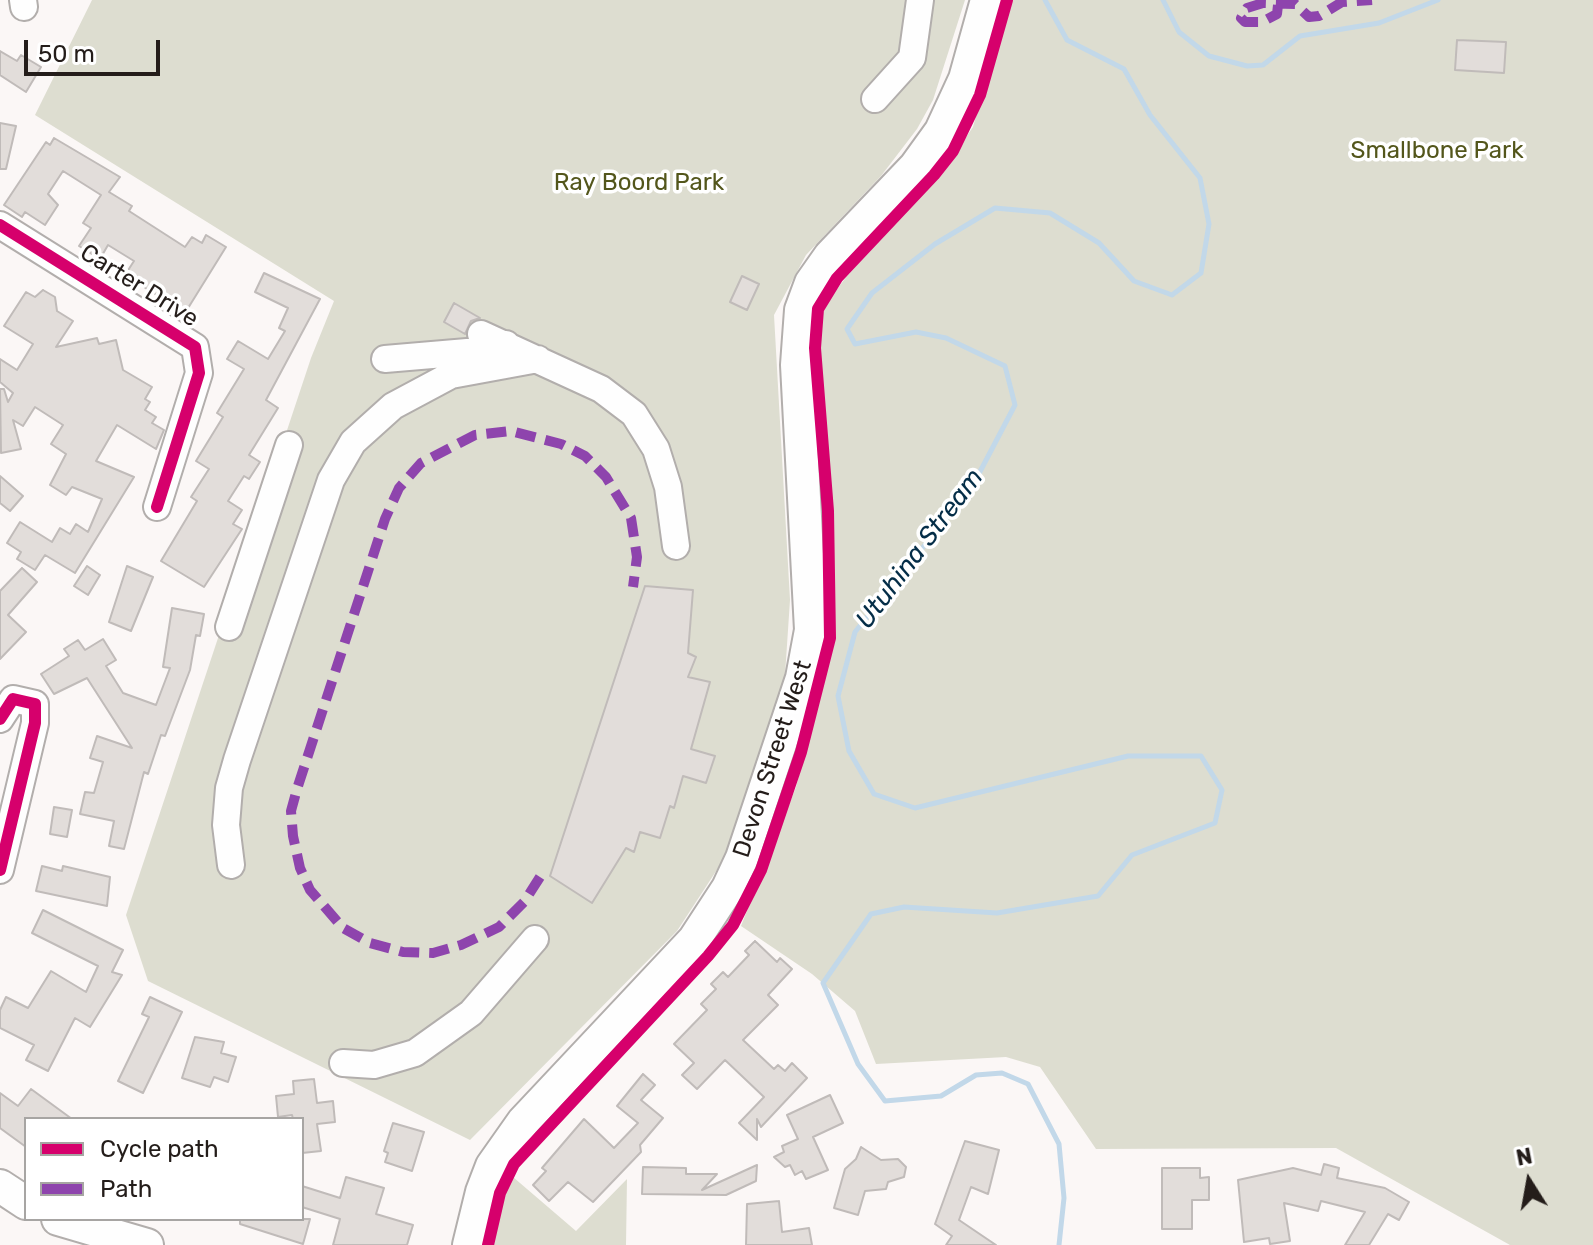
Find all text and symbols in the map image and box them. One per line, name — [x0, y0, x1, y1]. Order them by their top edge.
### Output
scale bar — [28, 24, 164, 74]
text: 50 m — [38, 40, 95, 68]
park label: Smallbone Park — [1350, 137, 1524, 165]
park label: Ray Boord Park — [554, 169, 724, 197]
street label: Carter Drive — [75, 238, 203, 334]
water label: Utuhina Stream — [850, 463, 990, 635]
street label: Devon Street West — [728, 657, 818, 861]
legend — [24, 1117, 304, 1221]
text: Cycle path — [100, 1135, 219, 1163]
north arrow — [1489, 1141, 1569, 1221]
text: N — [1514, 1142, 1535, 1172]
text: Path — [100, 1175, 152, 1203]

